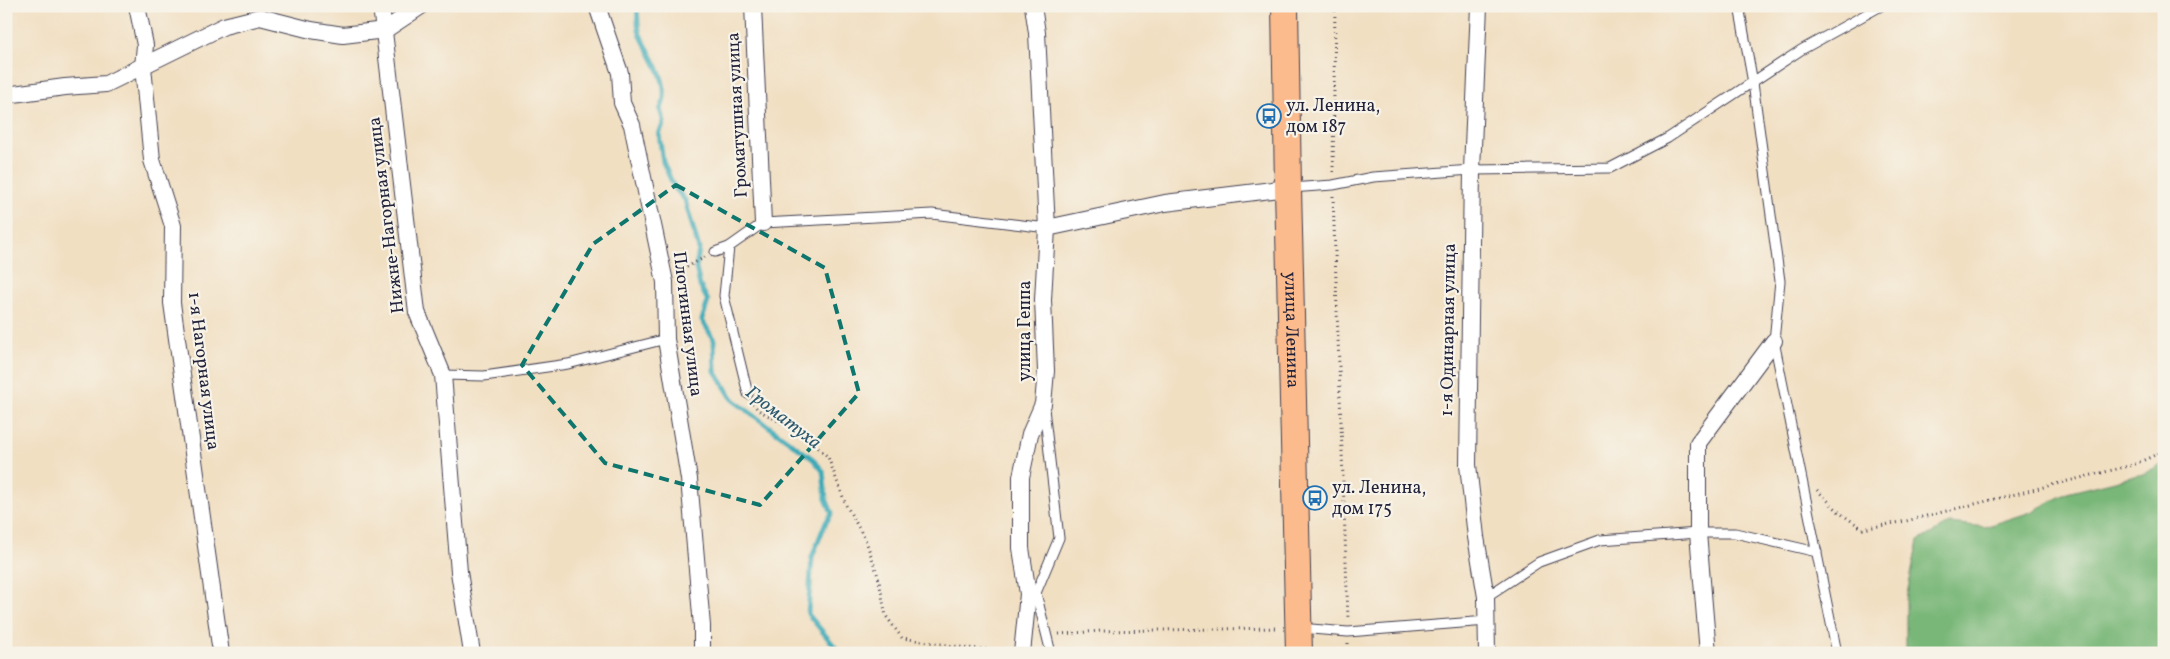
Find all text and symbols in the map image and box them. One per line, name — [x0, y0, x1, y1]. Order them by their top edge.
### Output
street label: Громатушная улица — [721, 32, 755, 198]
place label: ул. Ленина, дом 187 — [1286, 94, 1380, 140]
bus stop icon: ул. Ленина, дом 187 — [1256, 103, 1282, 129]
street label: Нижне-Нагорная улица — [363, 115, 411, 315]
street label: 1-я Одинарная улица — [1435, 243, 1463, 417]
street label: Плотинная улица — [666, 250, 708, 398]
street label: улица Ленина — [1277, 271, 1305, 388]
street label: улица Геппа — [1013, 280, 1038, 382]
street label: 1-я Нагорная улица — [181, 290, 225, 452]
water label: Громатуха — [740, 380, 826, 456]
place label: ул. Ленина, дом 175 — [1332, 476, 1426, 522]
bus stop icon: ул. Ленина, дом 175 — [1302, 485, 1328, 511]

